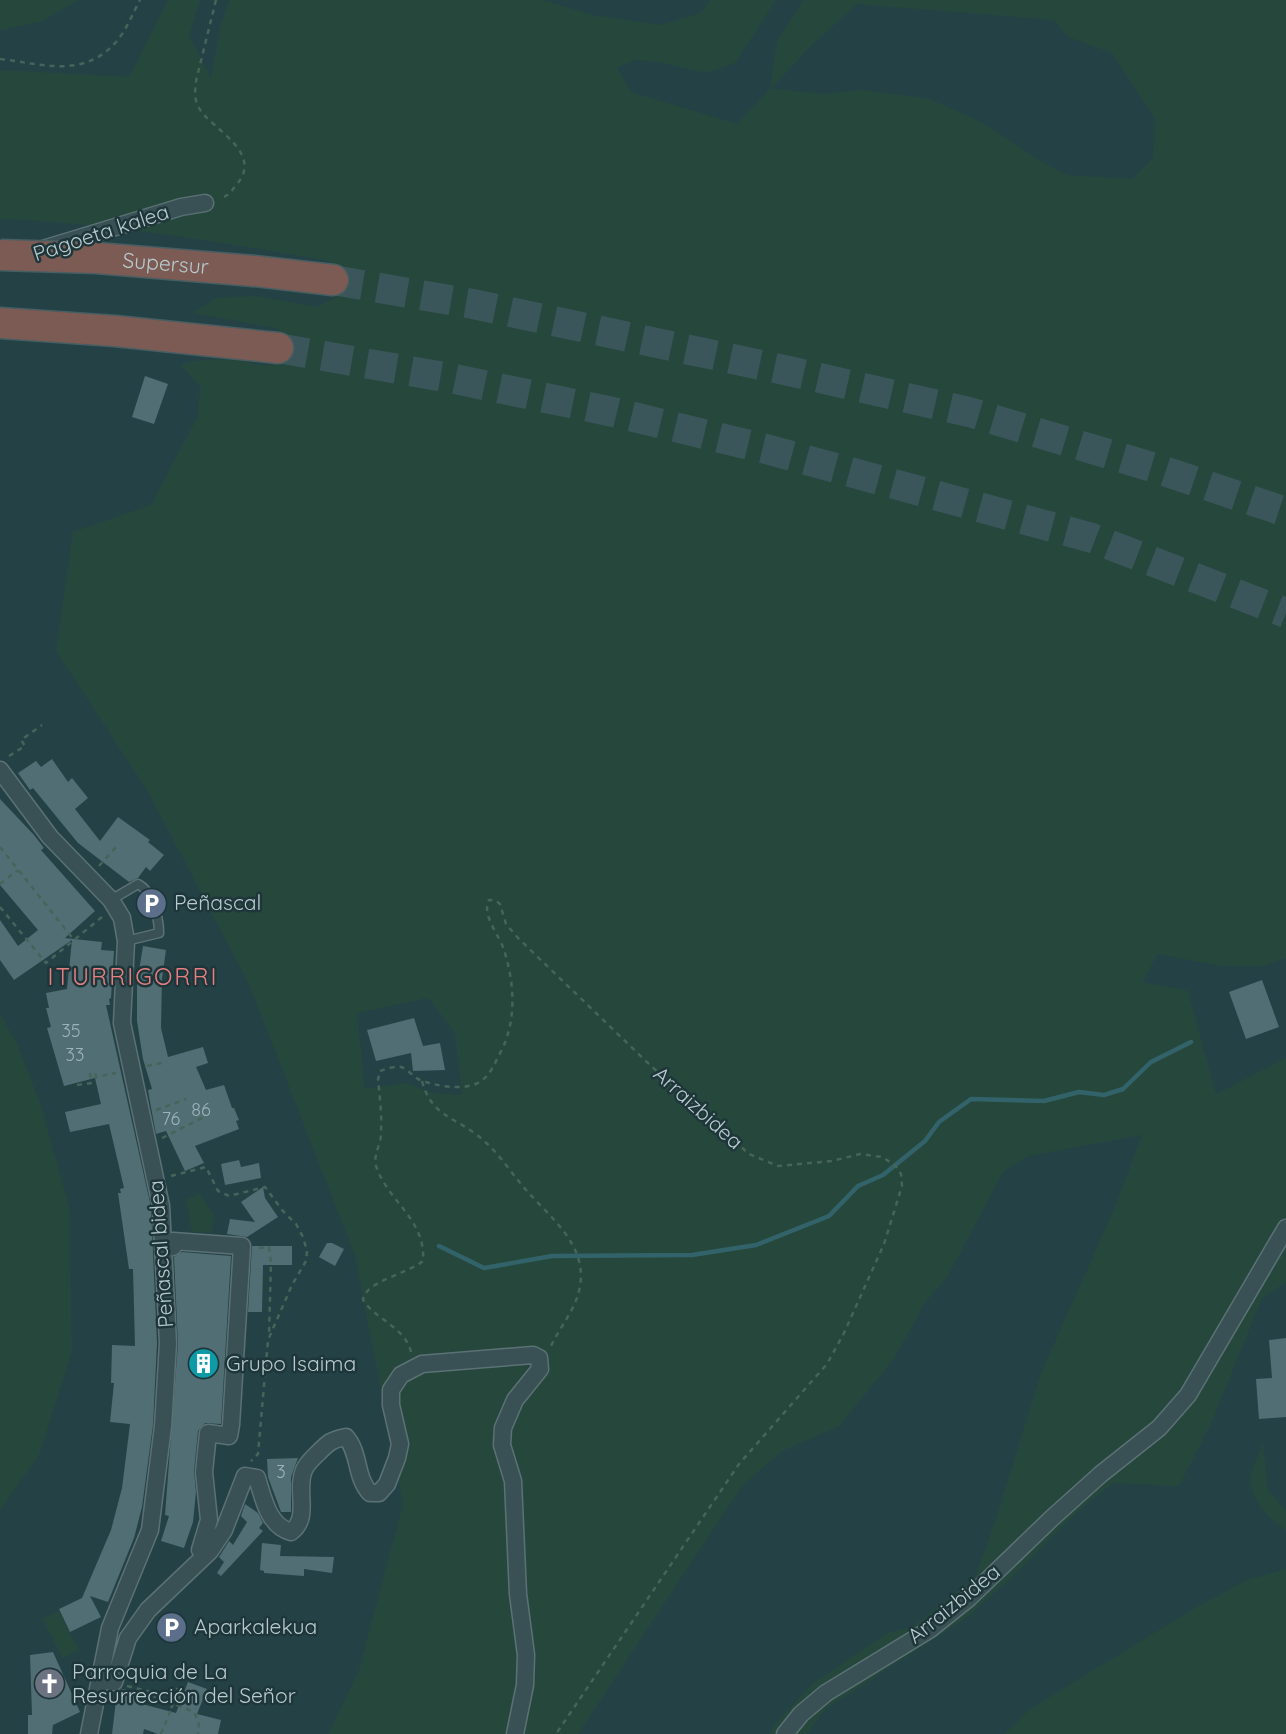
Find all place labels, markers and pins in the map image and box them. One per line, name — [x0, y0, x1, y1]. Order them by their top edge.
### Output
parking icon: Peñascal — [134, 886, 168, 920]
place label: Peñascal — [174, 889, 261, 915]
building icon: Grupo Isaima — [186, 1347, 220, 1381]
place label: Grupo Isaima — [226, 1350, 356, 1376]
parking icon: Aparkalekua — [154, 1610, 188, 1644]
place label: Aparkalekua — [194, 1613, 317, 1639]
place label: Parroquia de La Resurrección del Señor — [72, 1658, 296, 1708]
church icon: Parroquia de La Resurrección del Señor — [32, 1667, 66, 1701]

